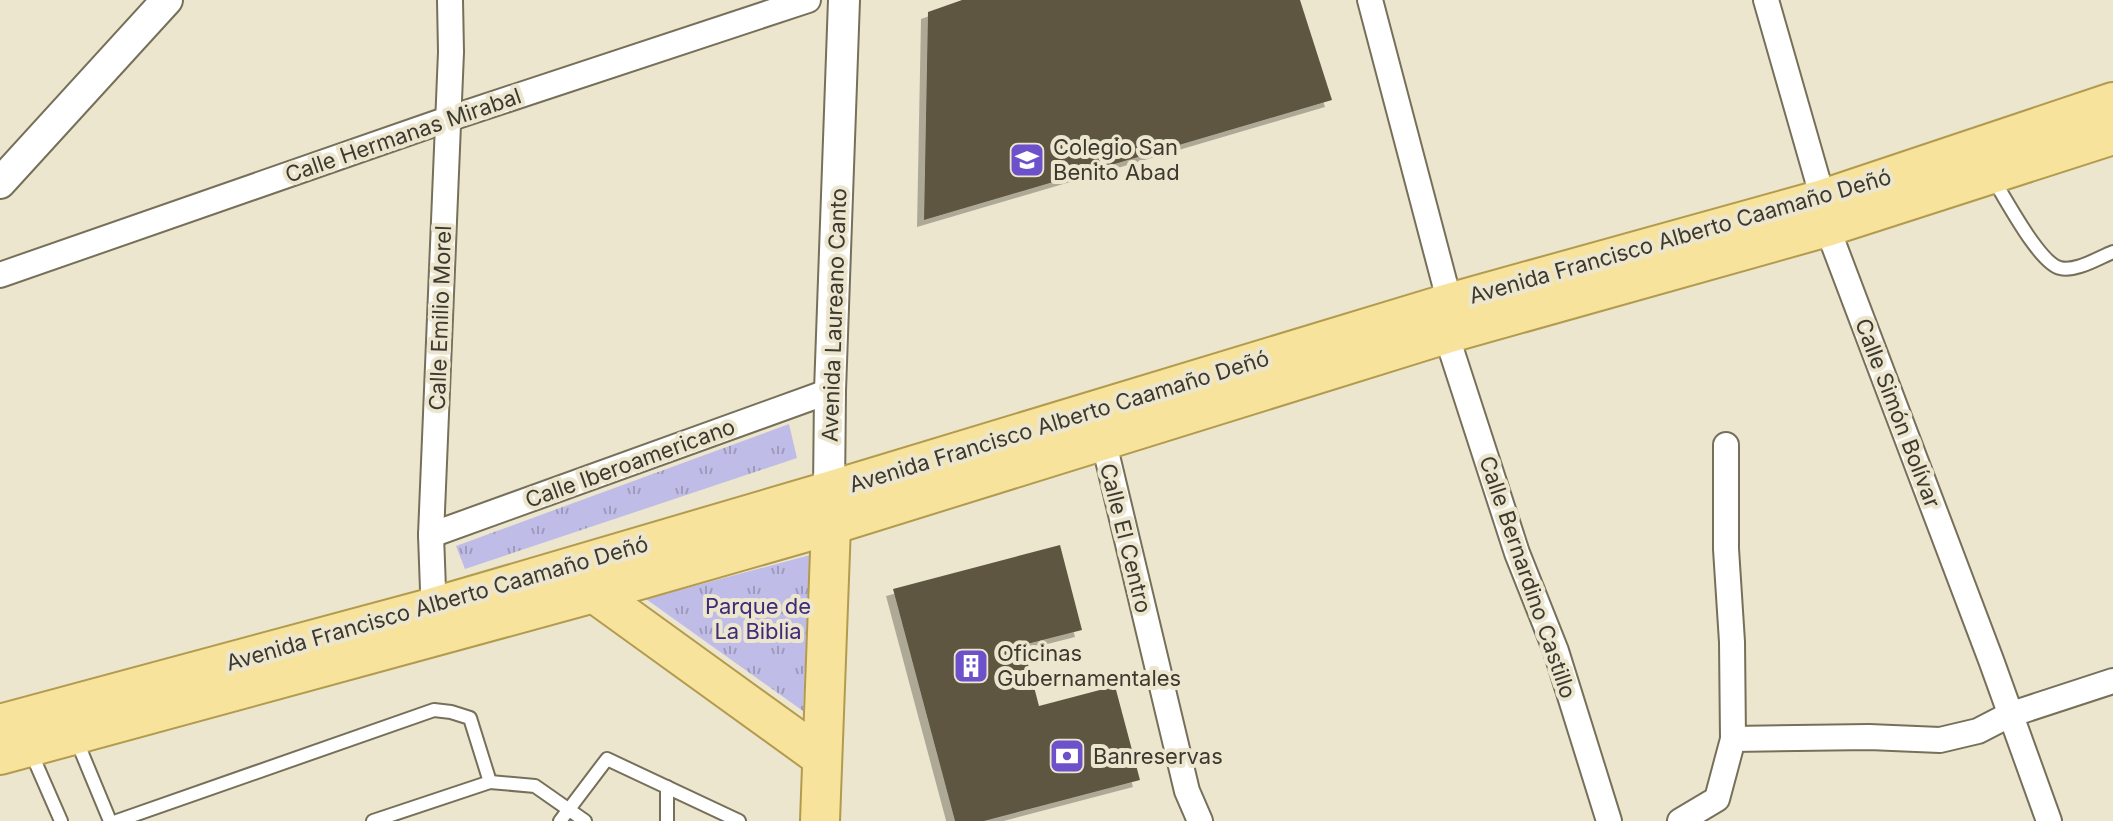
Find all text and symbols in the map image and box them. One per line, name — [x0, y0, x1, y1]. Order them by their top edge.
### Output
street label: Calle Hermanas Mirabal — [282, 82, 524, 188]
place label: Colegio San Benito Abad — [1053, 134, 1180, 185]
school or university icon: Colegio San Benito Abad — [1008, 141, 1046, 179]
street label: Avenida Francisco Alberto Caamaño Deñó — [1466, 163, 1894, 309]
street label: Avenida Laureano Canto — [817, 188, 851, 442]
street label: Calle Emilio Morel — [424, 225, 456, 411]
street label: Calle Simón Bolívar — [1850, 315, 1946, 511]
street label: Avenida Francisco Alberto Caamaño Deñó — [846, 345, 1272, 497]
street label: Calle Iberoamericano — [522, 413, 738, 513]
street label: Calle Bernardino Castillo — [1474, 452, 1582, 702]
street label: Calle El Centro — [1095, 461, 1157, 615]
street label: Avenida Francisco Alberto Caamaño Deñó — [223, 530, 651, 676]
park label: Parque de La Biblia — [705, 593, 811, 644]
place label: Oficinas Gubernamentales — [997, 640, 1181, 691]
building icon: Oficinas Gubernamentales — [952, 647, 990, 685]
bank icon: Banreservas — [1048, 737, 1086, 775]
place label: Banreservas — [1093, 743, 1223, 769]

